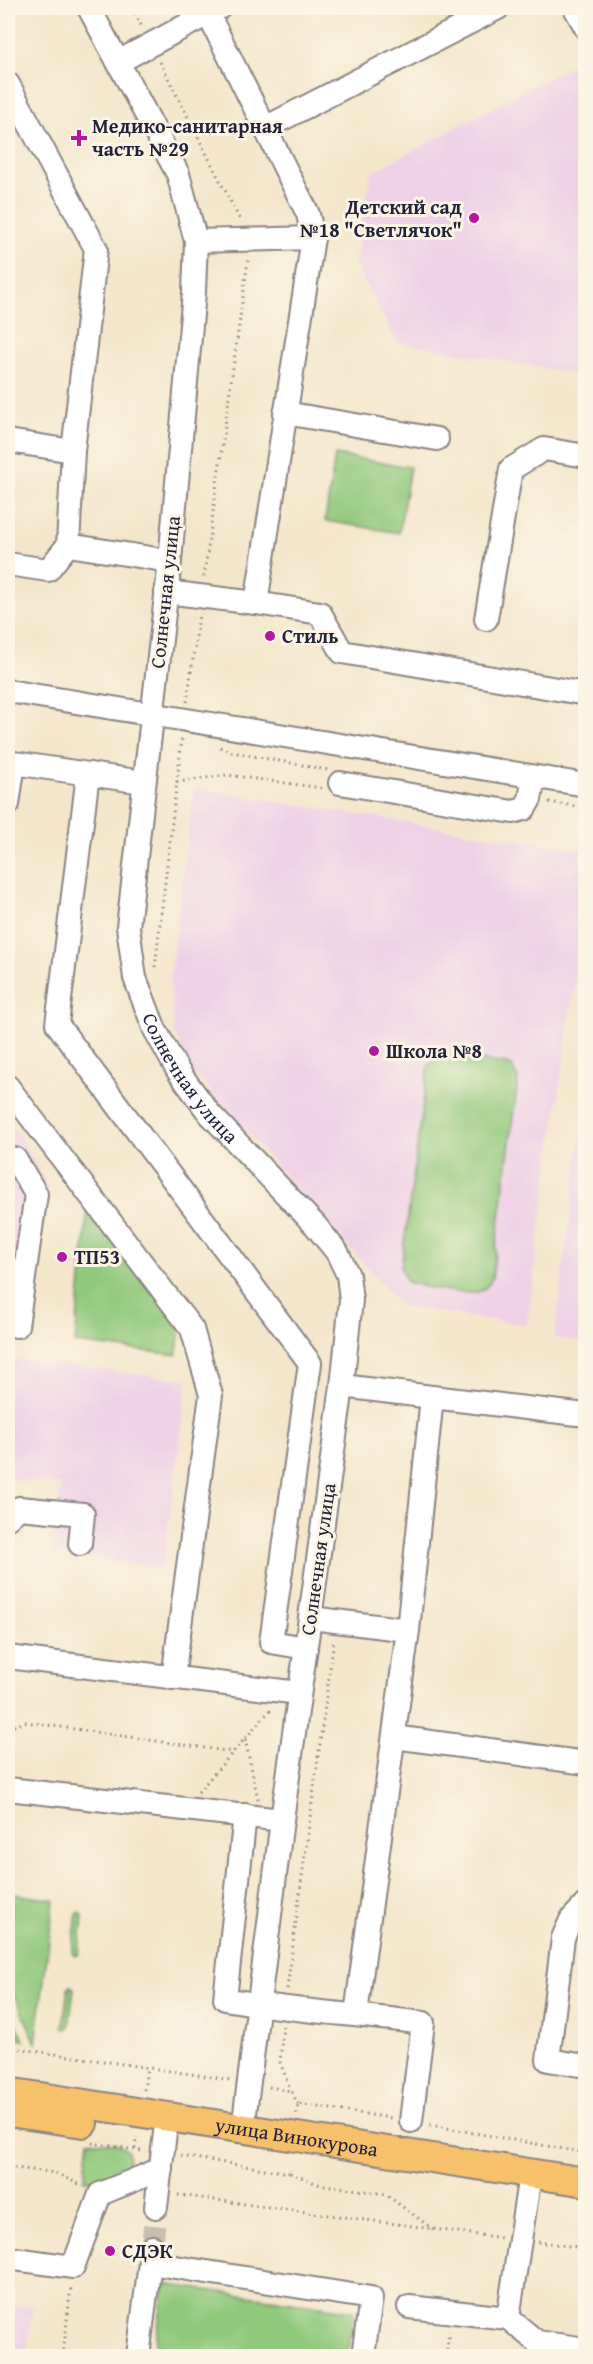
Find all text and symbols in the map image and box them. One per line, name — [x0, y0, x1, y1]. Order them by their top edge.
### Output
place label: Медико-санитарная часть №29 — [92, 111, 283, 163]
marker: Медико-санитарная часть №29 — [70, 129, 88, 147]
place label: Детский сад №18 "Светлячок" — [299, 192, 462, 244]
marker: Детский сад №18 "Светлячок" — [467, 211, 481, 225]
street label: Солнечная улица — [142, 514, 187, 670]
place label: Стиль — [282, 621, 339, 650]
marker: Стиль — [263, 629, 277, 643]
street label: Солнечная улица — [136, 1009, 246, 1150]
place label: Школа №8 — [386, 1036, 482, 1065]
marker: Школа №8 — [367, 1044, 381, 1058]
place label: ТП53 — [74, 1242, 120, 1271]
marker: ТП53 — [55, 1250, 69, 1264]
street label: Солнечная улица — [292, 1480, 343, 1637]
street label: улица Винокурова — [212, 2109, 381, 2163]
place label: СДЭК — [122, 2236, 173, 2265]
marker: СДЭК — [103, 2244, 117, 2258]

